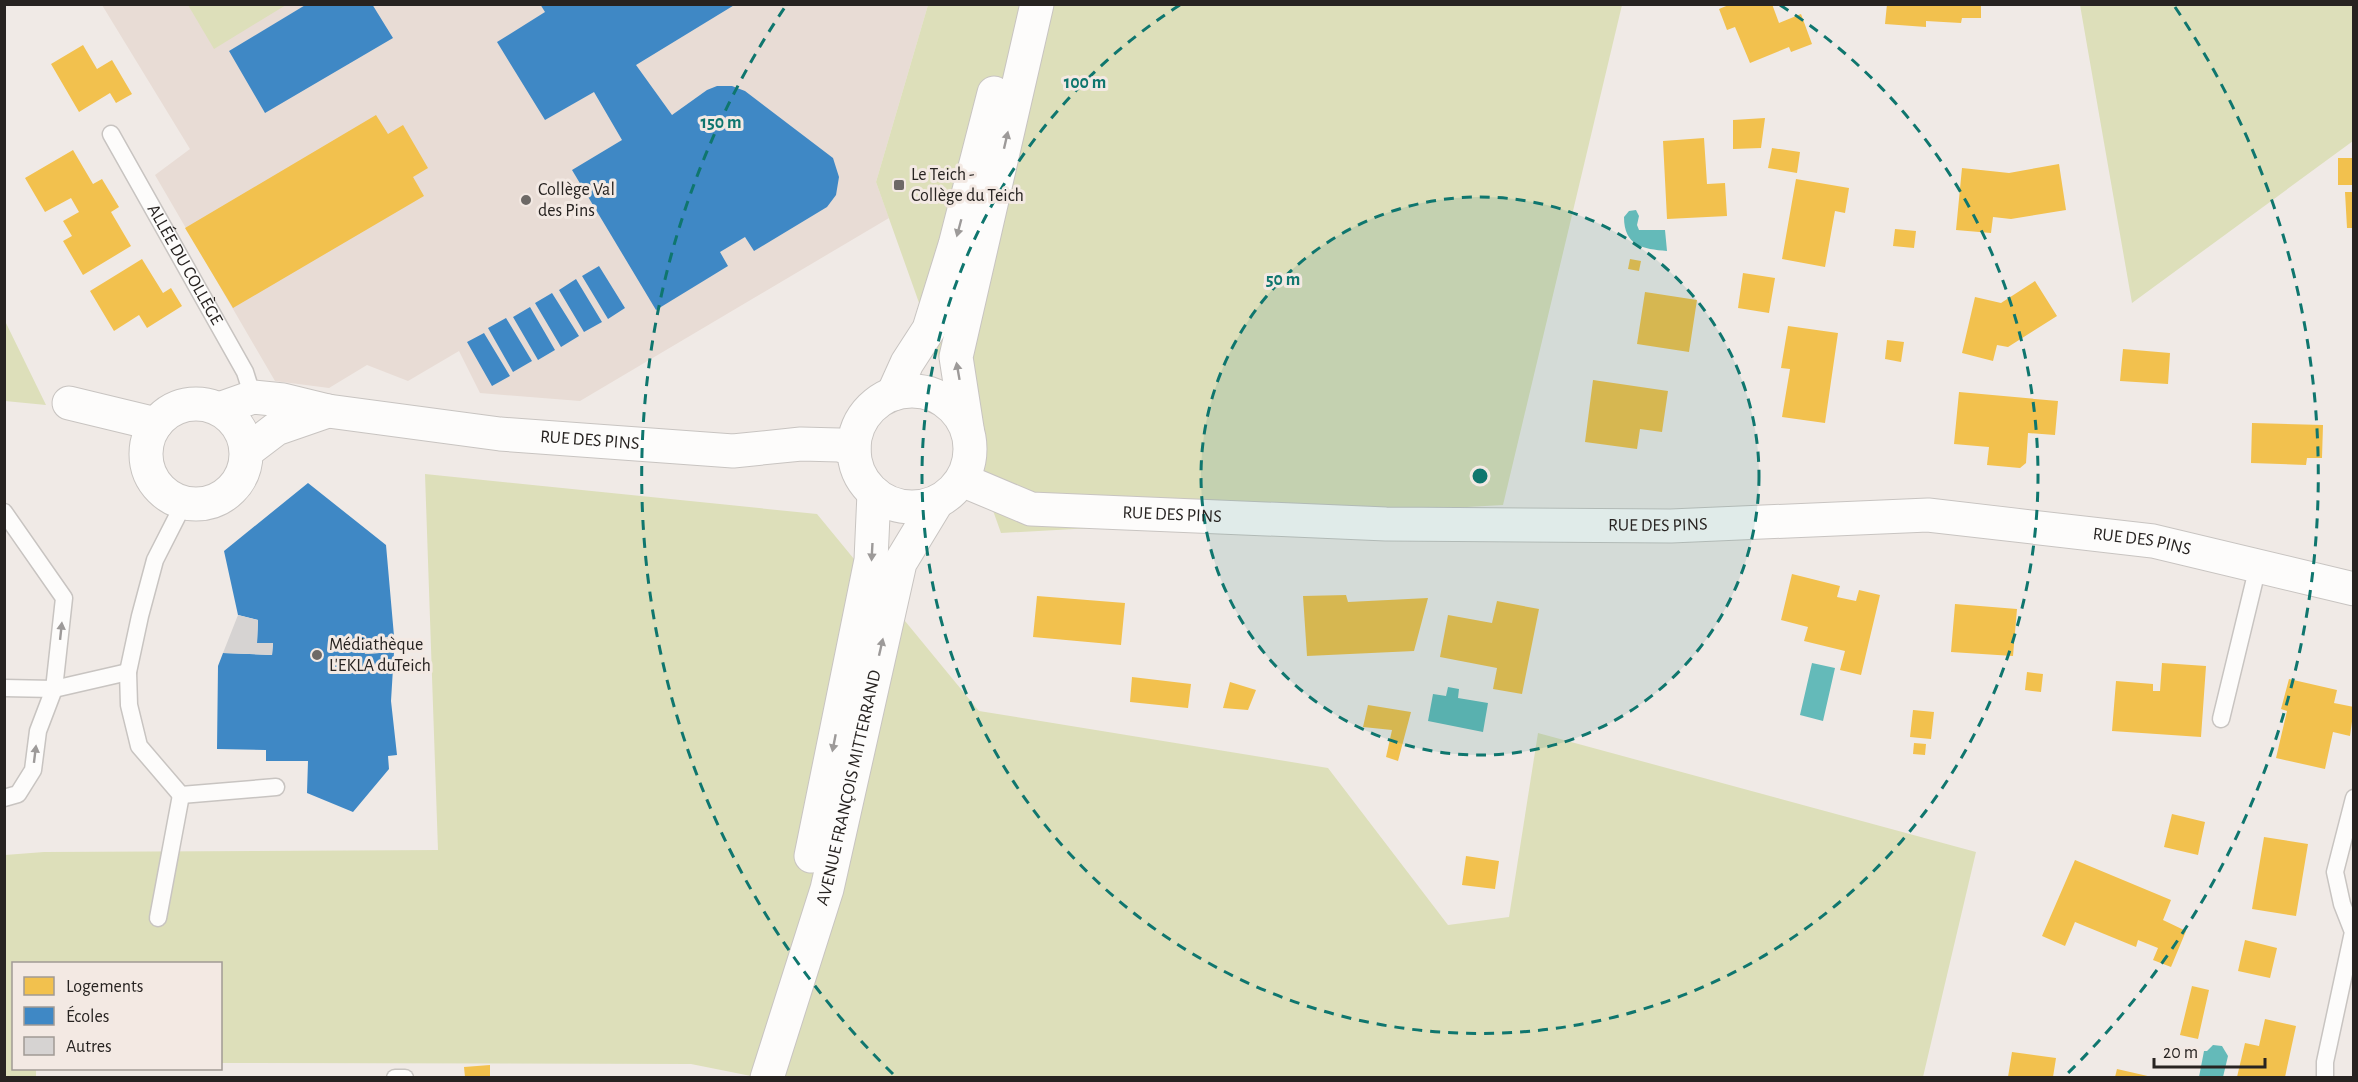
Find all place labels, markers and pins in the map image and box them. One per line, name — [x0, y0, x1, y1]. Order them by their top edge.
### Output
place label: Le Teich - Collège du Teich — [911, 166, 1024, 205]
marker: Le Teich - Collège du Teich — [892, 178, 906, 192]
place label: Collège Val des Pins — [538, 181, 615, 220]
marker: Collège Val des Pins — [519, 193, 533, 207]
centre of rings — [1470, 466, 1490, 486]
place label: Médiathèque L'EKLA duTeich — [329, 636, 431, 675]
marker: Médiathèque L'EKLA duTeich — [310, 648, 324, 662]

